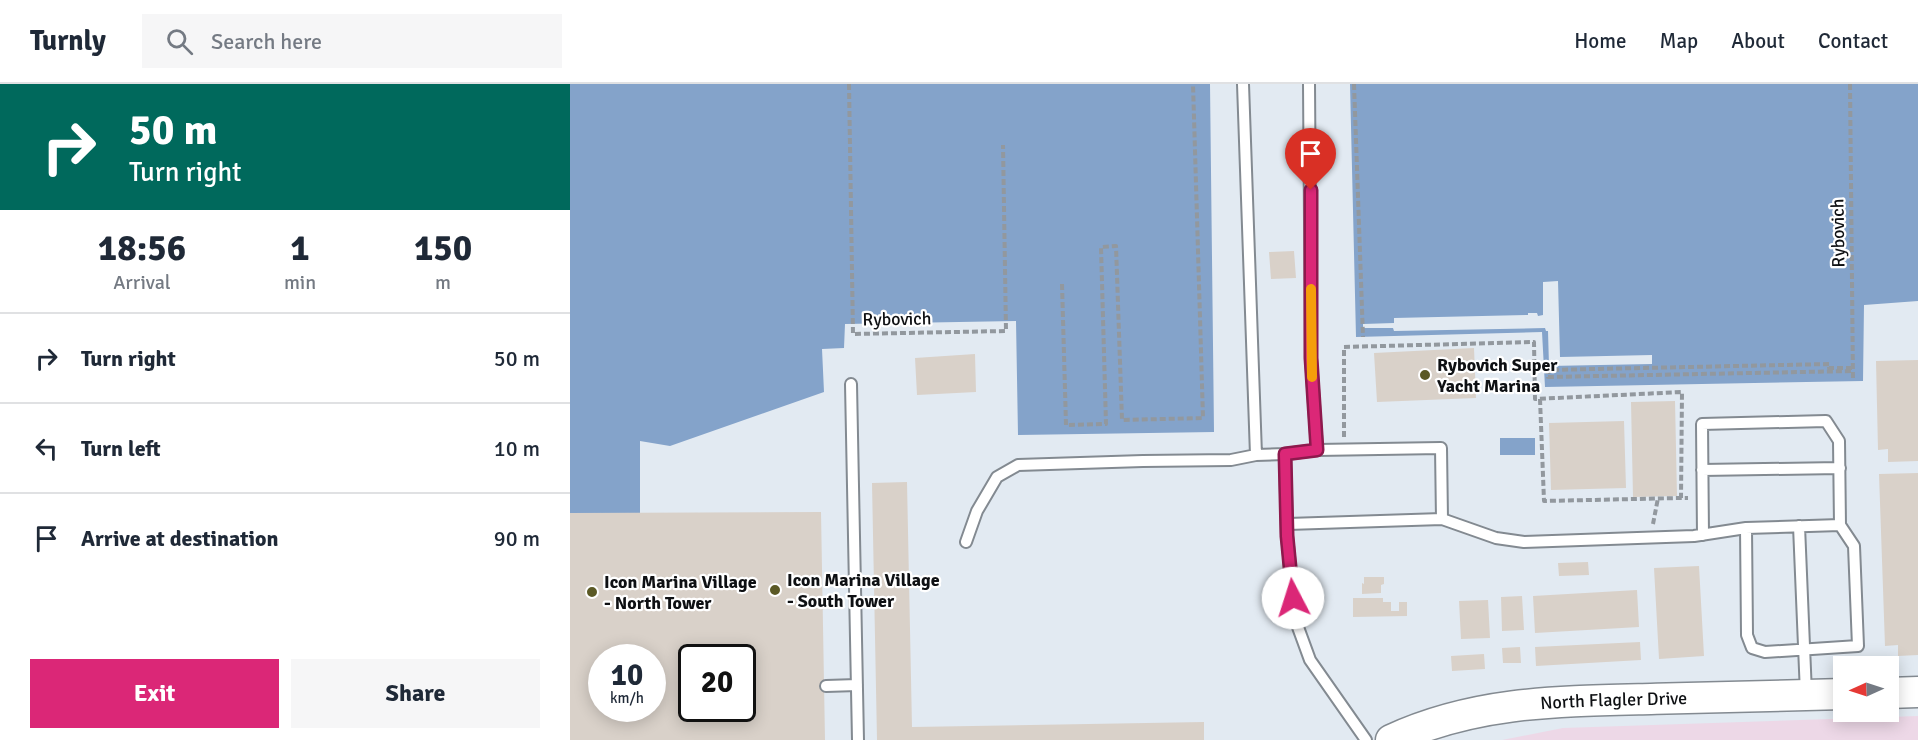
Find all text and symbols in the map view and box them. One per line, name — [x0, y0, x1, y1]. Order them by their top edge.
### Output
search box — [142, 14, 562, 68]
text: Turnly — [30, 24, 106, 58]
icon: search — [163, 25, 196, 58]
text: Search here — [211, 28, 322, 55]
text: Home — [1574, 28, 1627, 54]
text: Map — [1660, 28, 1698, 54]
text: About — [1731, 28, 1785, 54]
text: Contact — [1818, 28, 1888, 54]
text: 50 m — [129, 105, 218, 156]
icon: right — [30, 108, 108, 186]
pin — [1285, 128, 1336, 190]
icon: arrive — [1294, 137, 1327, 170]
text: Turn right — [129, 156, 242, 189]
street label: Rybovich — [1826, 198, 1850, 268]
text: 18:56 — [98, 226, 186, 271]
text: 1 — [290, 226, 310, 271]
text: 150 — [414, 226, 472, 271]
text: Arrival — [113, 270, 171, 295]
text: min — [284, 270, 316, 295]
text: m — [435, 270, 451, 295]
street label: Rybovich — [862, 307, 932, 331]
icon: right — [30, 342, 63, 375]
text: Turn right — [81, 345, 176, 372]
text: 50 m — [494, 345, 540, 372]
place label: Rybovich Super Yacht Marina — [1436, 354, 1558, 397]
marker: Rybovich Super Yacht Marina — [1418, 368, 1432, 382]
icon: left — [30, 432, 63, 465]
text: Turn left — [81, 435, 161, 462]
text: 10 m — [494, 435, 540, 462]
icon: arrive — [30, 522, 63, 555]
text: Arrive at destination — [81, 525, 278, 552]
text: 90 m — [494, 525, 540, 552]
position arrow — [1261, 566, 1325, 630]
place label: Icon Marina Village - South Tower — [787, 569, 940, 612]
place label: Icon Marina Village - North Tower — [604, 571, 757, 614]
marker: Icon Marina Village - South Tower — [768, 583, 782, 597]
marker: Icon Marina Village - North Tower — [585, 585, 599, 599]
speed limit sign: 20 — [678, 644, 756, 722]
north arrow — [1833, 656, 1899, 722]
map controls — [1833, 656, 1899, 722]
text: 10 — [611, 657, 643, 694]
button: Exit — [30, 659, 279, 728]
button: Share — [291, 659, 540, 728]
street label: North Flagler Drive — [1539, 687, 1687, 714]
text: km/h — [610, 689, 644, 707]

